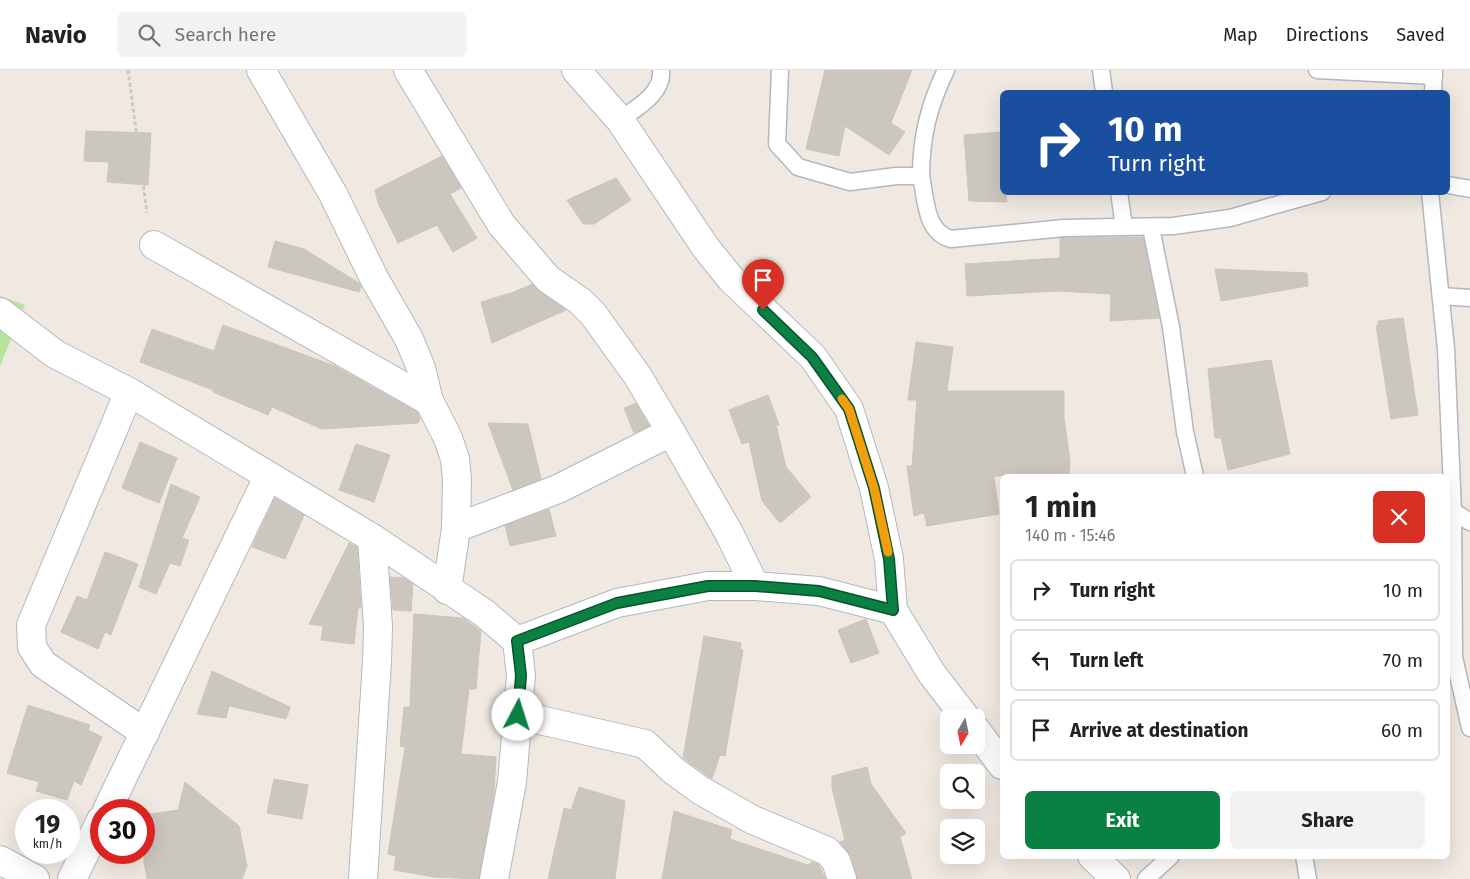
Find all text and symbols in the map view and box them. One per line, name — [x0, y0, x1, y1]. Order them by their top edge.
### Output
search box — [117, 12, 467, 57]
text: Navio — [25, 21, 87, 49]
icon: search — [135, 21, 163, 49]
text: Search here — [175, 23, 276, 46]
text: Map — [1223, 24, 1258, 46]
text: Directions — [1286, 24, 1368, 46]
text: Saved — [1396, 24, 1445, 46]
text: 10 m — [1108, 108, 1183, 150]
icon: right — [1025, 110, 1090, 175]
text: Turn right — [1108, 150, 1205, 177]
pin — [742, 259, 784, 310]
icon: arrive — [749, 266, 777, 294]
text: 1 min — [1025, 489, 1097, 525]
button: close — [1373, 491, 1425, 543]
text: 140 m · 15:46 — [1025, 526, 1115, 545]
icon: right — [1027, 576, 1055, 604]
text: Turn right — [1070, 579, 1155, 602]
text: 10 m — [1383, 579, 1423, 602]
icon: left — [1027, 646, 1055, 674]
text: Turn left — [1070, 649, 1144, 672]
text: 70 m — [1383, 649, 1423, 672]
position arrow — [491, 688, 543, 740]
north arrow — [940, 709, 985, 754]
map controls — [940, 709, 985, 864]
icon: arrive — [1027, 716, 1055, 744]
text: Arrive at destination — [1070, 719, 1249, 742]
text: 60 m — [1381, 719, 1423, 742]
button: search — [940, 764, 985, 809]
button: Exit — [1025, 791, 1220, 849]
button: Share — [1230, 791, 1425, 849]
speed limit sign: 30 — [90, 799, 155, 864]
text: 19 — [35, 810, 60, 840]
button: layers — [940, 819, 985, 864]
text: km/h — [33, 837, 62, 851]

